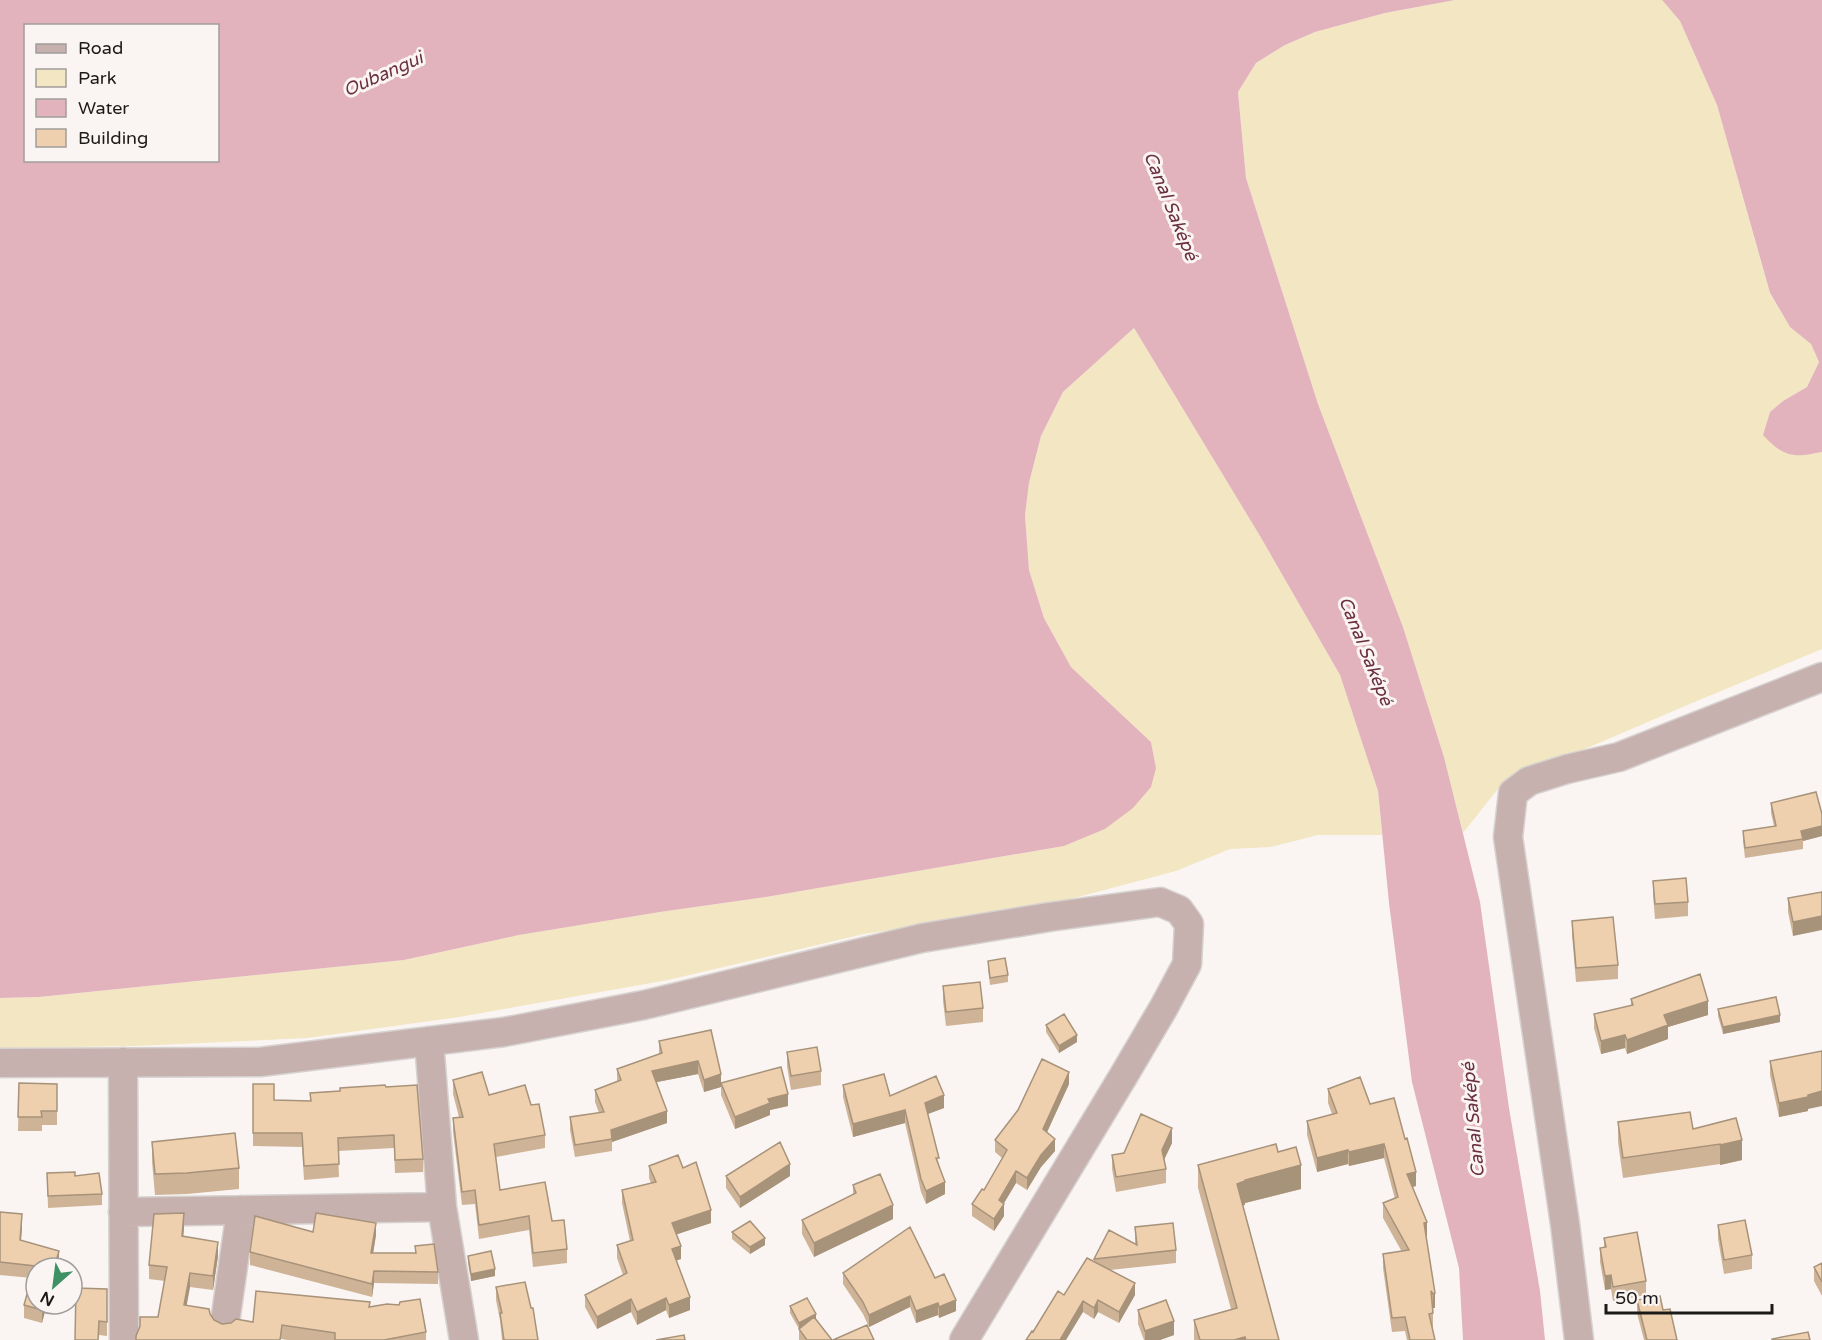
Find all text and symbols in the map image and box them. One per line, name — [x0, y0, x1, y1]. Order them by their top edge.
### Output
legend — [24, 24, 219, 162]
text: Road — [78, 37, 123, 59]
water label: Oubangui — [340, 46, 428, 101]
text: Park — [78, 67, 117, 89]
text: Water — [78, 97, 129, 119]
text: Building — [78, 127, 148, 149]
water label: Canal Saképé — [1139, 148, 1203, 264]
water label: Canal Saképé — [1334, 593, 1398, 709]
water label: Canal Saképé — [1457, 1061, 1489, 1178]
north arrow — [24, 1256, 84, 1316]
scale bar — [1606, 1277, 1772, 1315]
text: N — [37, 1287, 58, 1310]
text: 50 m — [1615, 1287, 1659, 1309]

